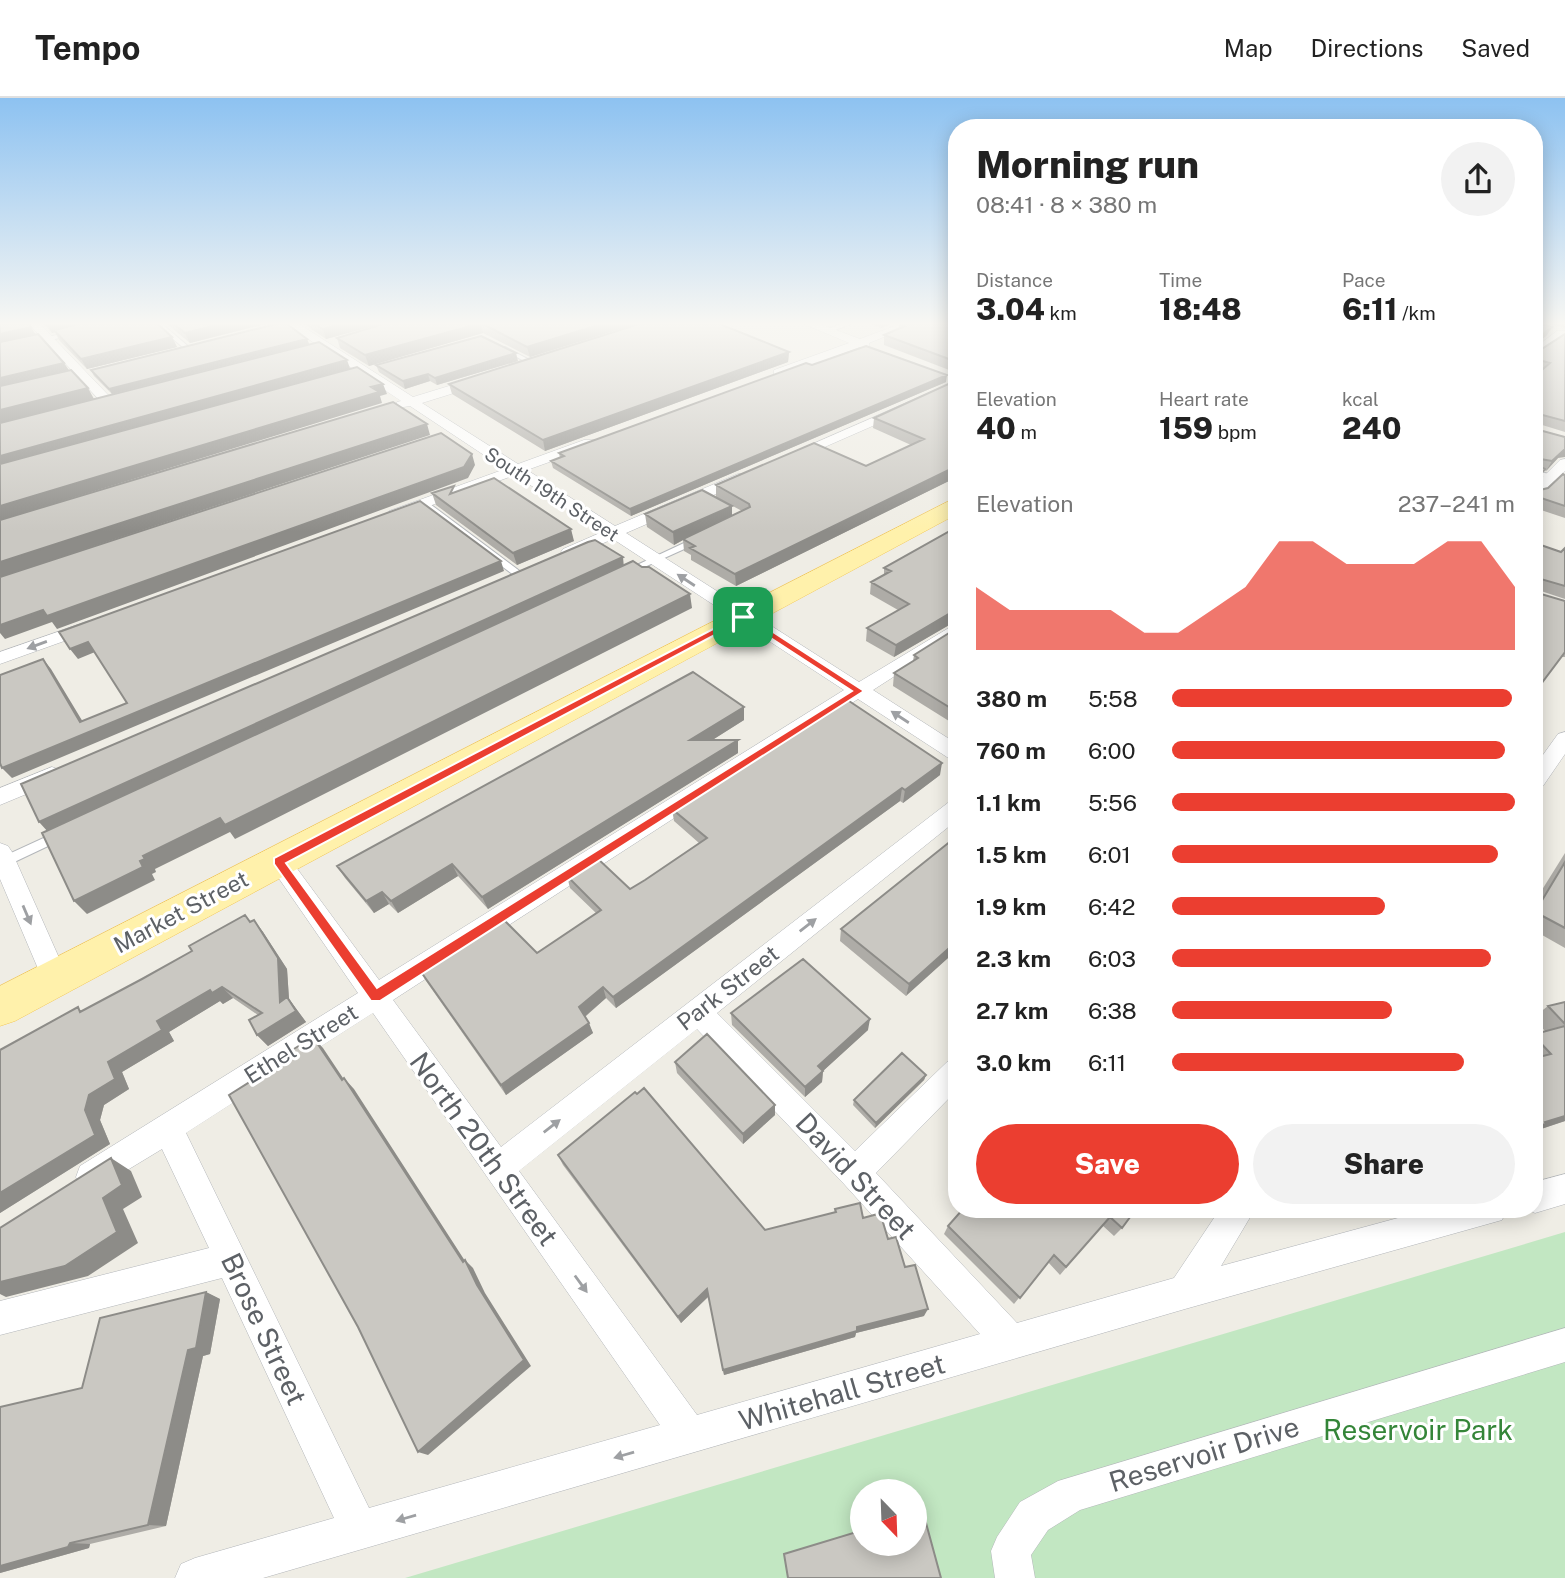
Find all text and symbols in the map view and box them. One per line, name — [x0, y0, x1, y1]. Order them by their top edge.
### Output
text: Tempo — [35, 29, 140, 67]
text: Map — [1224, 34, 1273, 62]
text: Directions — [1311, 34, 1423, 62]
text: Saved — [1461, 34, 1530, 62]
text: Morning run — [976, 142, 1199, 187]
button: share — [1441, 142, 1515, 216]
text: 08:41 · 8 × 380 m — [976, 191, 1157, 218]
text: Distance — [976, 269, 1053, 291]
text: Time — [1159, 269, 1202, 291]
text: Pace — [1342, 269, 1385, 291]
text: 3.04 — [976, 291, 1045, 327]
text: 18:48 — [1159, 291, 1242, 327]
text: 6:11 — [1342, 291, 1397, 327]
text: km — [1045, 302, 1077, 324]
text: /km — [1397, 302, 1436, 324]
text: Elevation — [976, 388, 1057, 410]
text: Heart rate — [1159, 388, 1249, 410]
text: kcal — [1342, 388, 1379, 410]
text: 40 — [976, 410, 1016, 446]
text: 159 — [1159, 410, 1213, 446]
text: 240 — [1342, 410, 1401, 446]
text: m — [1016, 421, 1037, 443]
text: bpm — [1213, 421, 1257, 443]
street label: South 19th Street — [481, 442, 623, 546]
text: Elevation — [976, 490, 1074, 517]
text: 237–241 m — [1398, 490, 1515, 517]
one-way arrow — [676, 573, 696, 586]
pin — [713, 587, 773, 647]
icon: arrive — [724, 598, 762, 636]
one-way arrow — [27, 640, 48, 651]
text: 380 m — [976, 685, 1047, 712]
text: 5:58 — [1088, 685, 1138, 712]
one-way arrow — [890, 710, 909, 723]
text: 760 m — [976, 737, 1046, 764]
text: 6:00 — [1088, 737, 1136, 764]
text: 1.1 km — [976, 789, 1041, 816]
text: 5:56 — [1088, 789, 1137, 816]
text: 1.5 km — [976, 841, 1047, 868]
text: 6:01 — [1088, 841, 1131, 868]
street label: Market Street — [109, 865, 253, 958]
text: 1.9 km — [976, 893, 1046, 920]
text: 6:42 — [1088, 893, 1136, 920]
one-way arrow — [21, 905, 33, 925]
one-way arrow — [799, 918, 817, 933]
street label: Park Street — [671, 939, 784, 1036]
text: 2.3 km — [976, 945, 1051, 972]
text: 6:03 — [1088, 945, 1136, 972]
text: 2.7 km — [976, 997, 1048, 1024]
text: 6:38 — [1088, 997, 1137, 1024]
street label: Ethel Street — [239, 998, 362, 1089]
street label: North 20th Street — [403, 1046, 566, 1252]
text: 3.0 km — [976, 1049, 1051, 1076]
text: 6:11 — [1088, 1049, 1126, 1076]
street label: David Street — [789, 1106, 923, 1246]
one-way arrow — [543, 1119, 561, 1134]
button: Save — [976, 1124, 1239, 1204]
button: Share — [1253, 1124, 1515, 1204]
street label: Brose Street — [215, 1248, 314, 1410]
one-way arrow — [574, 1275, 588, 1293]
street label: Whitehall Street — [735, 1346, 949, 1437]
street label: Reservoir Drive — [1105, 1409, 1303, 1498]
park label: Reservoir Park — [1323, 1413, 1513, 1446]
one-way arrow — [613, 1451, 634, 1461]
north arrow — [850, 1479, 928, 1556]
map controls — [850, 1479, 927, 1556]
one-way arrow — [395, 1513, 416, 1523]

